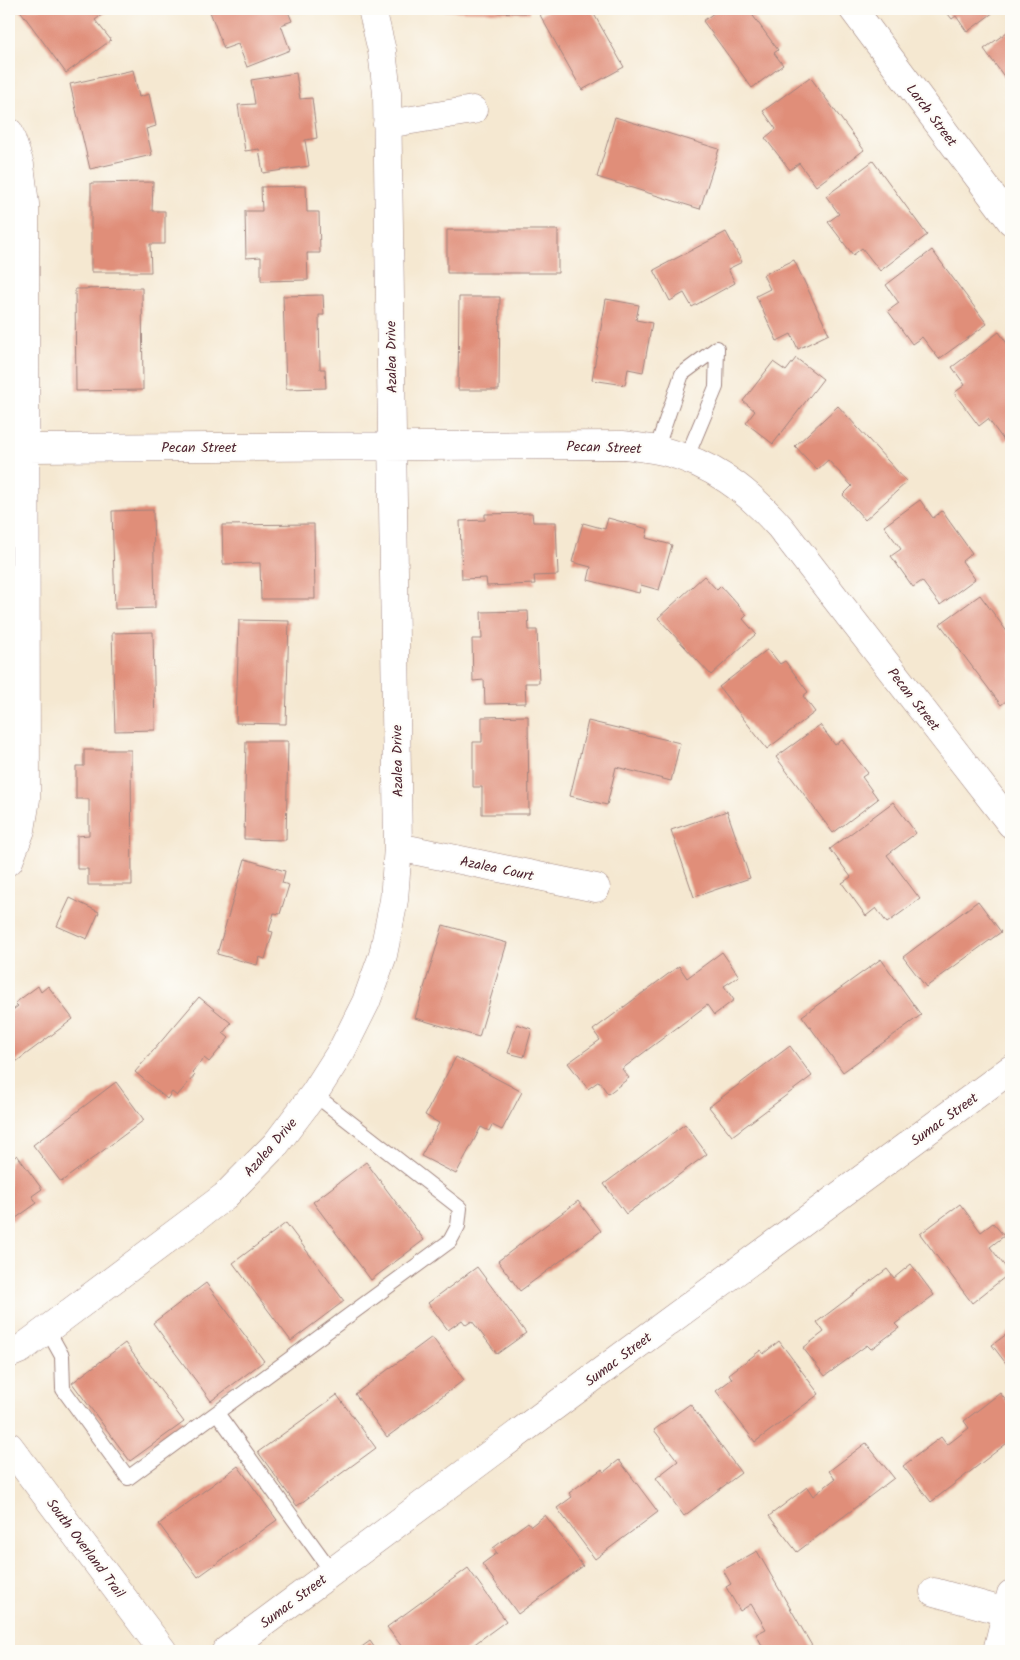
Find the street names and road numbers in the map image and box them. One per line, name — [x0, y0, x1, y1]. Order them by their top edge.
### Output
street label: Larch Street — [900, 80, 963, 152]
street label: Azalea Drive — [380, 320, 404, 393]
street label: Pecan Street — [566, 436, 643, 460]
street label: Pecan Street — [161, 437, 237, 459]
street label: Pecan Street — [881, 663, 945, 737]
street label: Azalea Drive — [386, 724, 410, 797]
street label: Azalea Court — [458, 850, 536, 888]
street label: Sumac Street — [906, 1087, 984, 1152]
street label: Azalea Drive — [239, 1113, 303, 1182]
street label: Sumac Street — [580, 1327, 657, 1392]
street label: South Overland Trail — [40, 1494, 130, 1604]
street label: Sumac Street — [255, 1569, 332, 1634]

